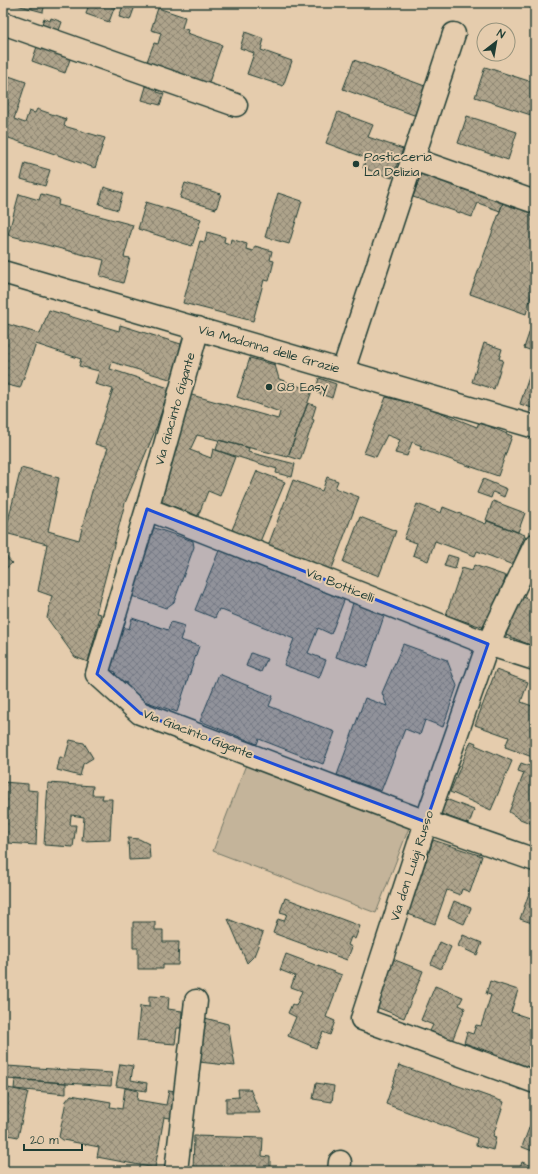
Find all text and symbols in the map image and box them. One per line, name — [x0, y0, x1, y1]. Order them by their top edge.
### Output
north arrow — [476, 22, 516, 62]
text: N — [494, 26, 508, 42]
place label: Pasticceria La Delizia — [364, 148, 432, 181]
marker: Pasticceria La Delizia — [351, 159, 361, 169]
street label: Via Madonna delle Grazie — [196, 320, 342, 378]
street label: Via Giacinto Gigante — [150, 350, 201, 468]
place label: Q8 Easy — [277, 378, 328, 397]
marker: Q8 Easy — [264, 382, 274, 392]
street label: Via Botticelli — [303, 563, 377, 607]
street label: Via Giacinto Gigante — [140, 705, 256, 764]
street label: Via don Luigi Russo — [386, 808, 440, 924]
scale bar — [24, 1126, 82, 1152]
text: 20 m — [30, 1132, 59, 1149]

